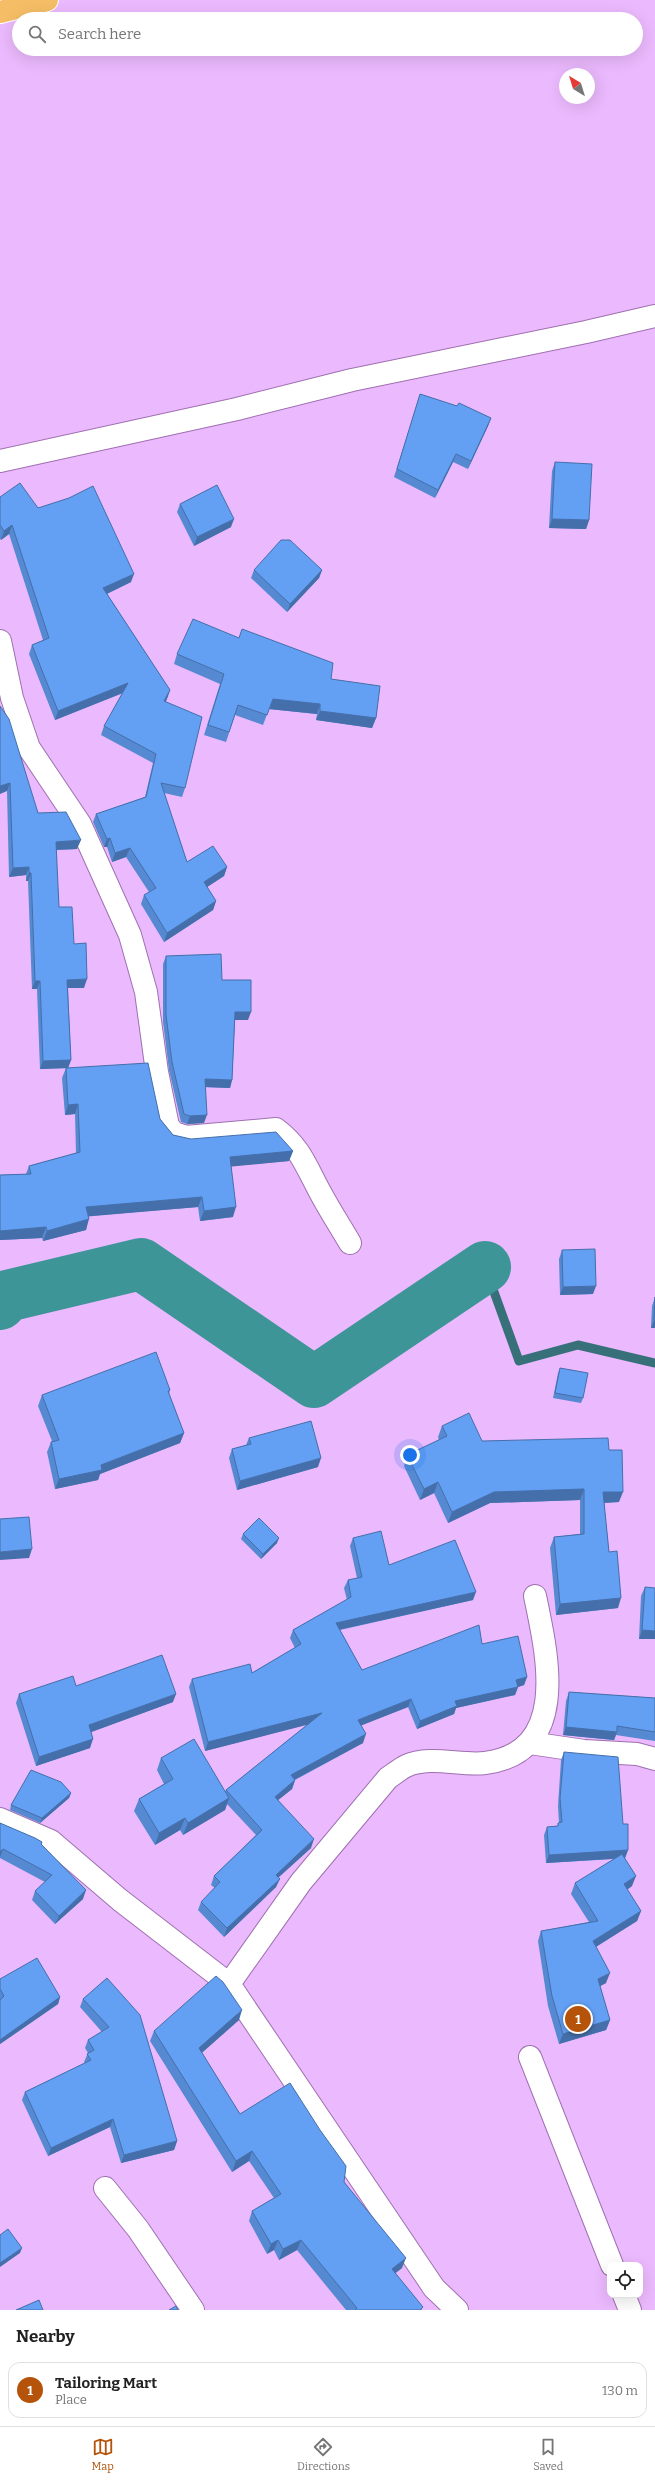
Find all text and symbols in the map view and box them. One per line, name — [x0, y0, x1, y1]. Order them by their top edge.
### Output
search box — [12, 12, 643, 56]
icon: search — [26, 23, 48, 45]
text: Search here — [58, 25, 141, 43]
north arrow — [559, 68, 595, 104]
your location — [400, 1445, 420, 1465]
pin: 1 — [565, 2004, 591, 2034]
map controls — [607, 2262, 643, 2298]
button: locate — [607, 2262, 643, 2298]
text: Nearby — [16, 2326, 75, 2347]
text: Tailoring Mart — [55, 2374, 157, 2392]
text: 1 — [27, 2383, 33, 2398]
text: 130 m — [602, 2383, 638, 2398]
text: Place — [55, 2392, 87, 2407]
tab: Map — [92, 2436, 114, 2473]
tab: Directions — [297, 2436, 350, 2473]
tab: Saved — [533, 2436, 563, 2473]

